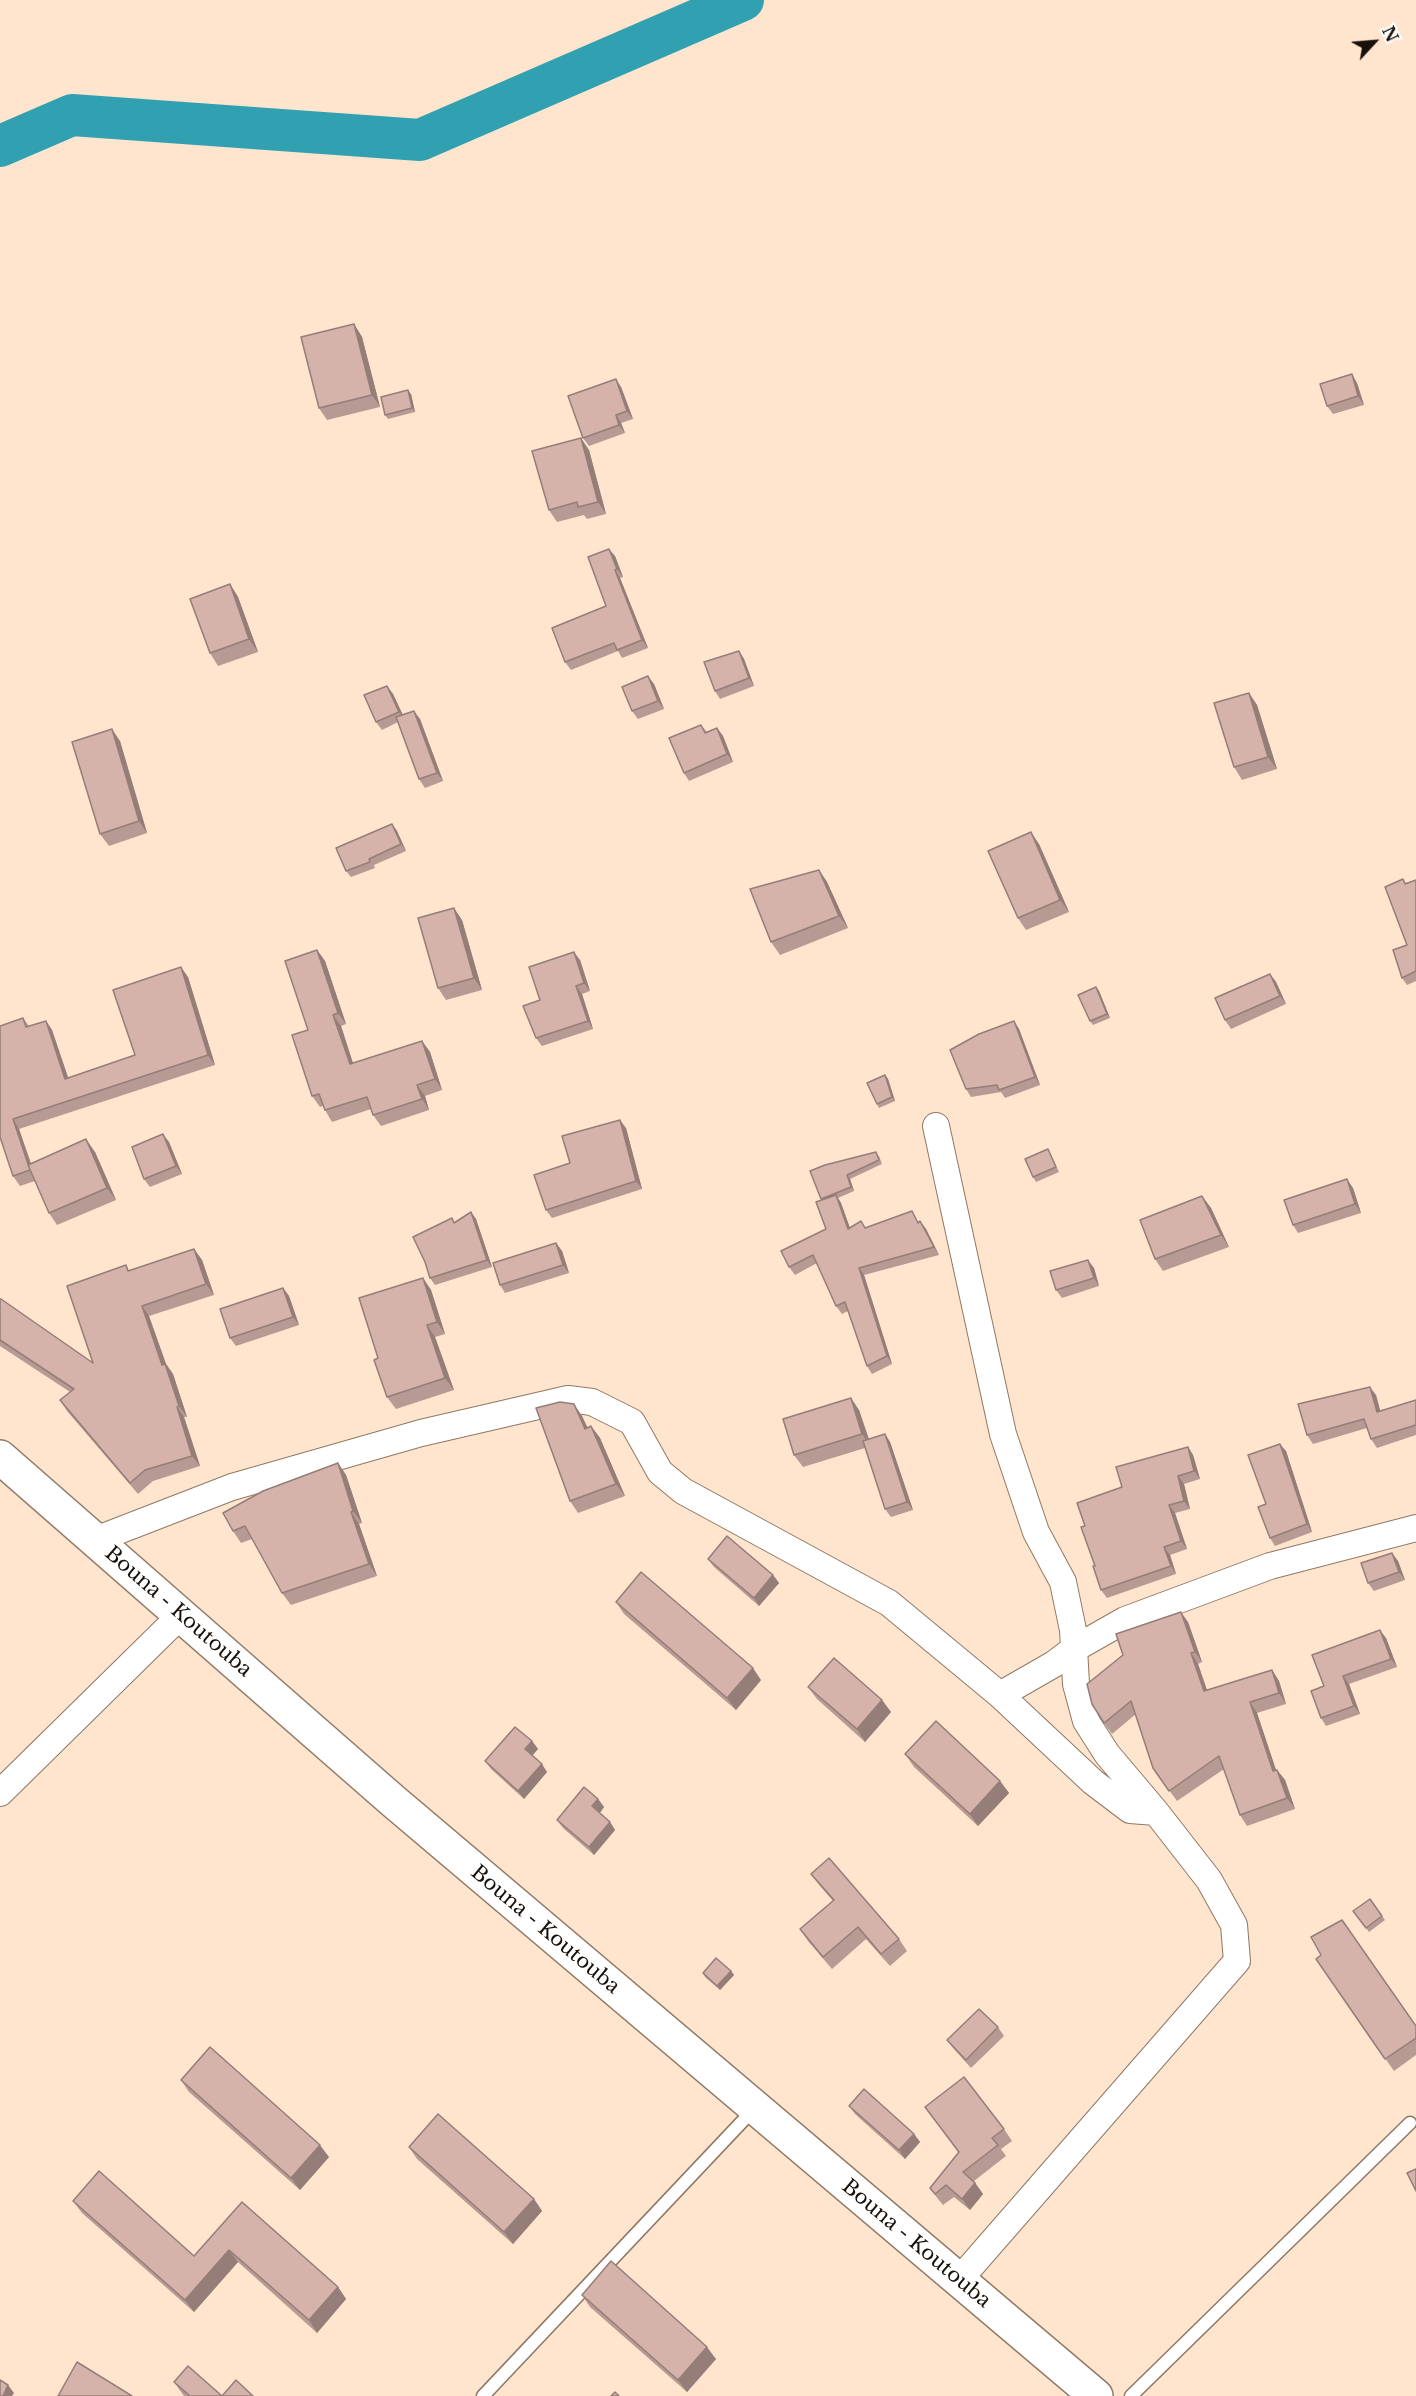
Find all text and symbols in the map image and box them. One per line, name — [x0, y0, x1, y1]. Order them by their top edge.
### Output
north arrow — [1344, 12, 1404, 72]
text: N — [1378, 23, 1402, 45]
street label: Bouna - Koutouba — [100, 1542, 256, 1682]
street label: Bouna - Koutouba — [466, 1861, 624, 1999]
street label: Bouna - Koutouba — [837, 2175, 995, 2313]

